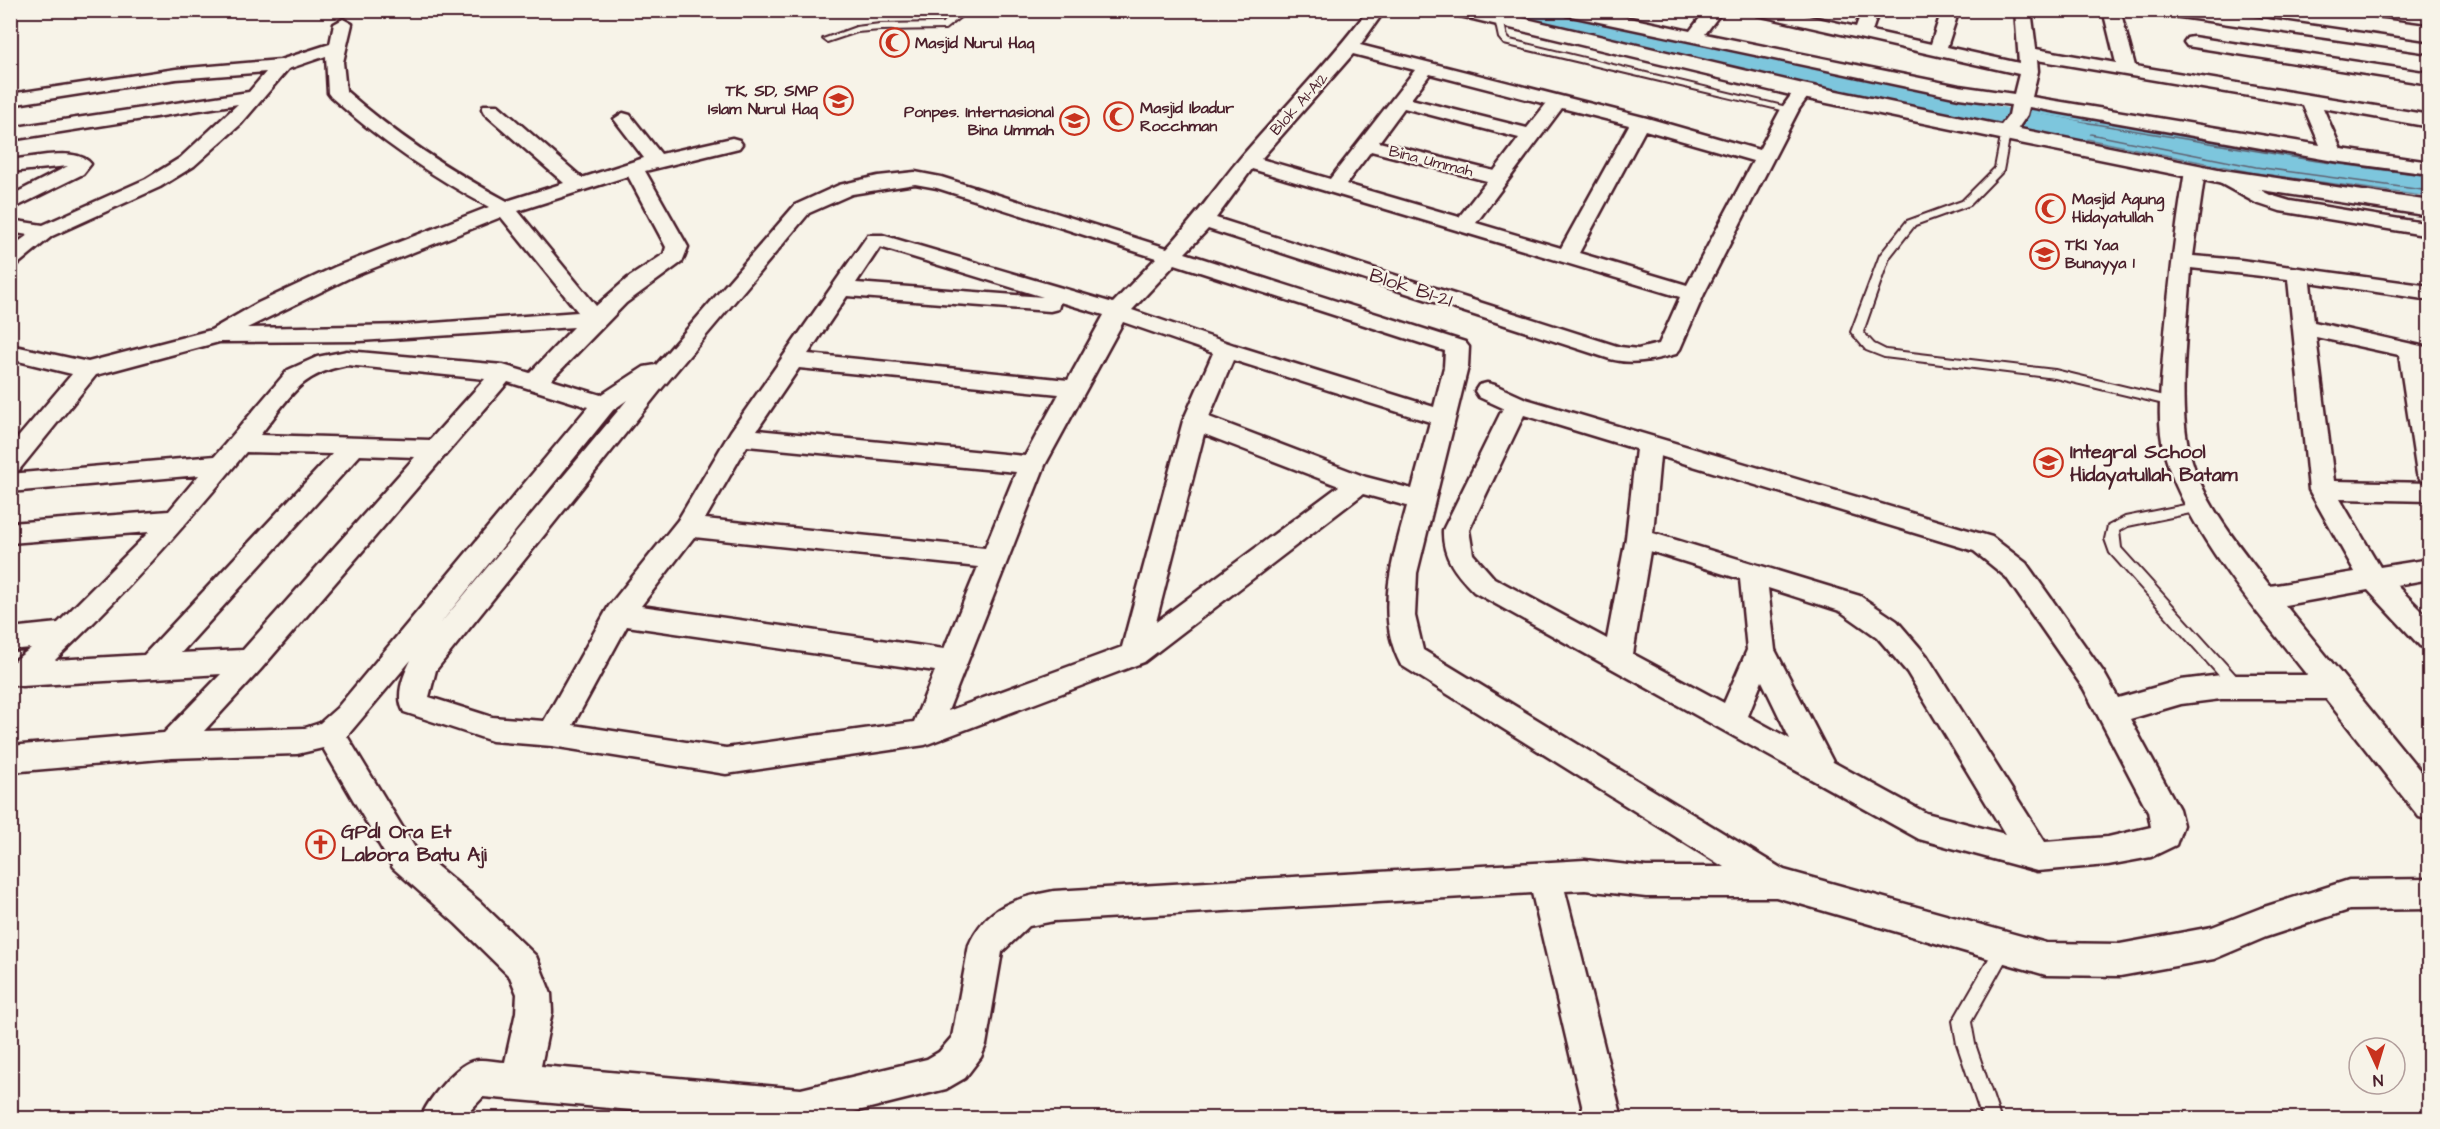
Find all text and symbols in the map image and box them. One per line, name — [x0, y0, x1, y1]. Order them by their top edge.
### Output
mosque icon: Masjid Nurul Haq — [878, 27, 910, 59]
place label: Masjid Nurul Haq — [915, 32, 1035, 54]
street label: Blok A1-A12 — [1265, 68, 1333, 140]
place label: TK, SD, SMP Islam Nurul Haq — [708, 80, 819, 120]
school or university icon: TK, SD, SMP Islam Nurul Haq — [823, 84, 855, 116]
place label: Masjid Ibadur Rocchman — [1140, 97, 1234, 137]
place label: Ponpes. Internasional Bina Ummah — [904, 101, 1055, 141]
mosque icon: Masjid Ibadur Rocchman — [1103, 101, 1135, 133]
school or university icon: Ponpes. Internasional Bina Ummah — [1059, 105, 1091, 137]
street label: Bina Ummah — [1386, 140, 1476, 182]
place label: Masjid Agung Hidayatullah — [2072, 188, 2165, 229]
mosque icon: Masjid Agung Hidayatullah — [2035, 192, 2067, 224]
place label: TKI Yaa Bunayya 1 — [2064, 234, 2136, 275]
school or university icon: TKI Yaa Bunayya 1 — [2028, 238, 2060, 270]
street label: Blok B1-21 — [1366, 261, 1457, 315]
place label: Integral School Hidayatullah Batam — [2070, 438, 2238, 490]
school or university icon: Integral School Hidayatullah Batam — [2033, 447, 2065, 479]
place label: GPdI Ora Et Labora Batu Aji — [341, 818, 488, 869]
church icon: GPdI Ora Et Labora Batu Aji — [304, 828, 336, 860]
north arrow — [2347, 1036, 2407, 1096]
text: N — [2372, 1069, 2384, 1091]

